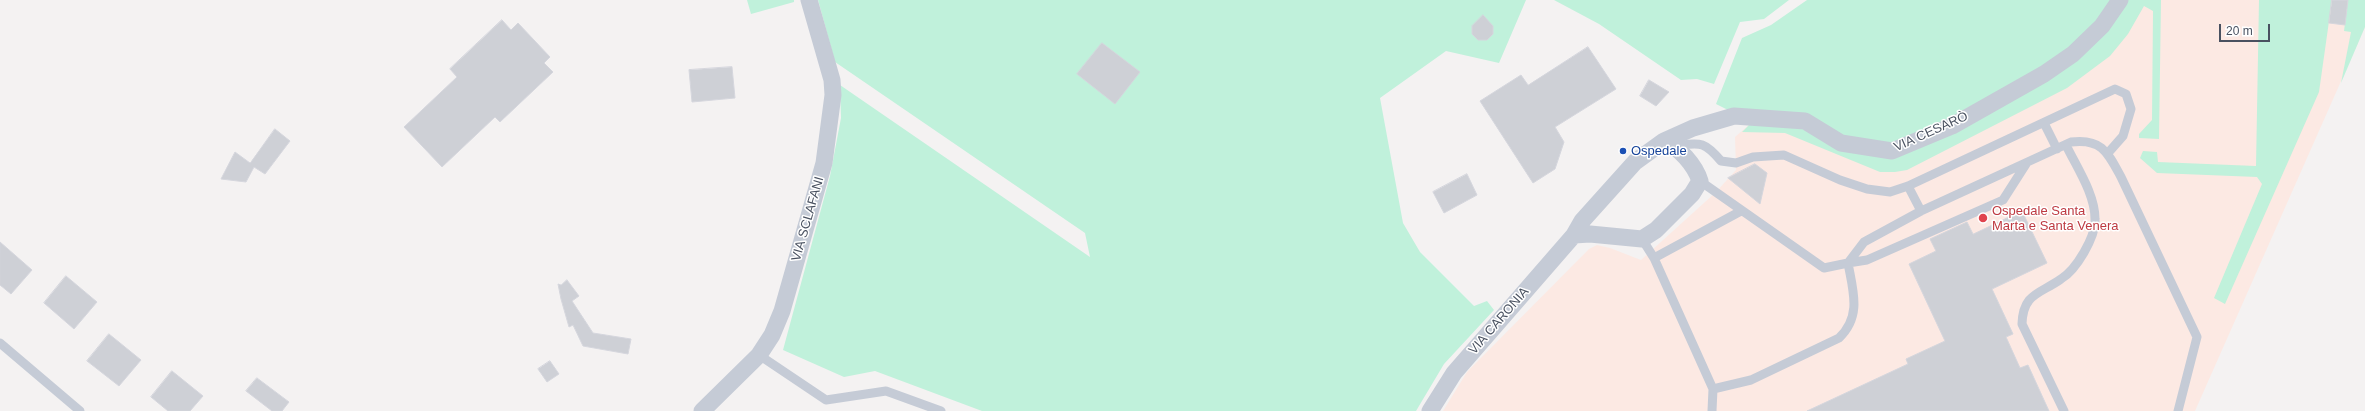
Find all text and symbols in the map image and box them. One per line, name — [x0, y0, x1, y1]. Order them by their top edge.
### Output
scale bar — [2221, 16, 2272, 42]
text: 20 m — [2226, 24, 2253, 38]
street label: VIA CESARÒ — [1892, 109, 1970, 155]
place label: Ospedale — [1631, 143, 1687, 159]
marker: Ospedale — [1618, 146, 1628, 156]
street label: VIA SCLAFANI — [788, 175, 828, 263]
place label: Ospedale Santa Marta e Santa Venera — [1992, 203, 2118, 234]
marker: Ospedale Santa Marta e Santa Venera — [1977, 212, 1989, 224]
street label: VIA CARONIA — [1466, 284, 1532, 358]

